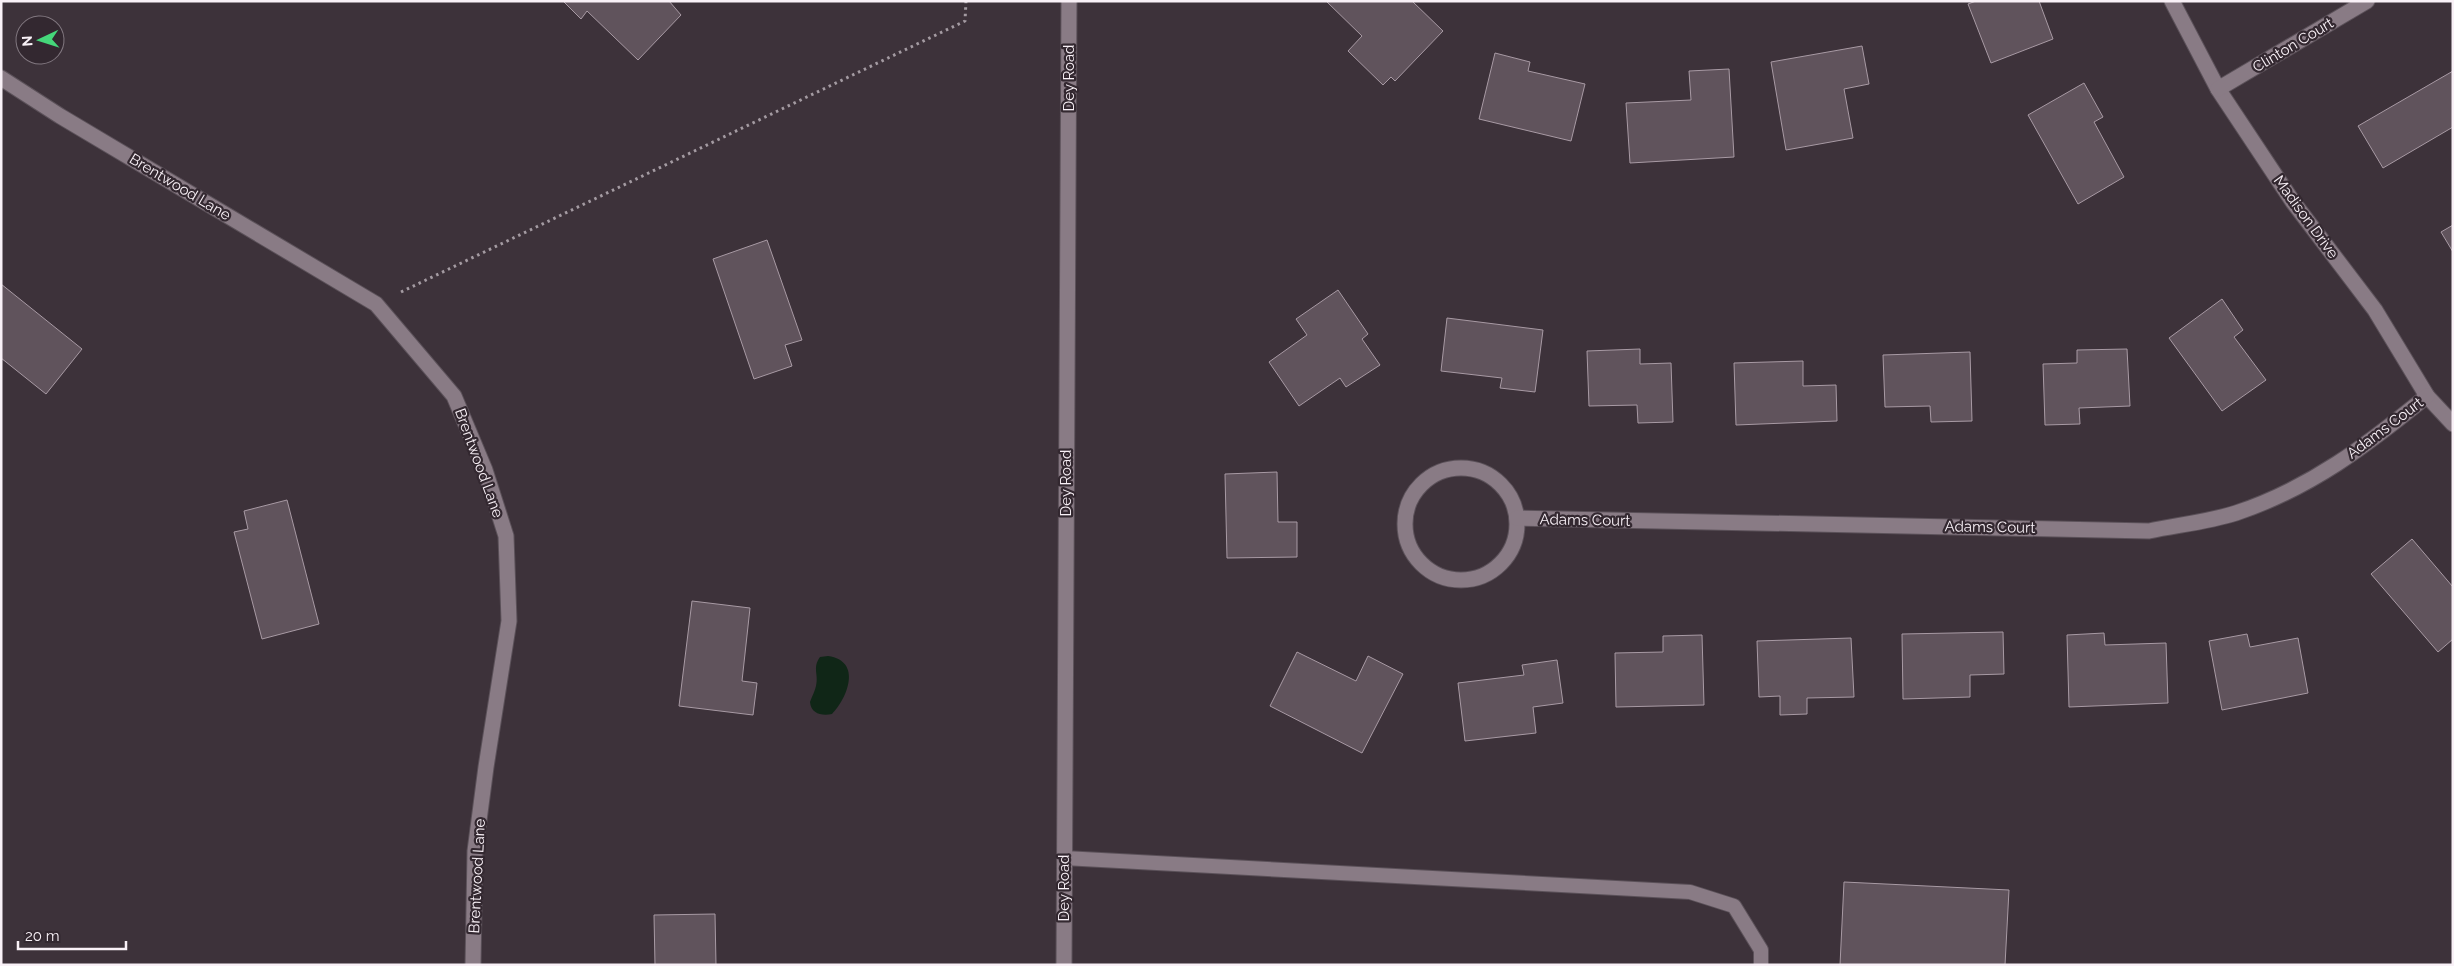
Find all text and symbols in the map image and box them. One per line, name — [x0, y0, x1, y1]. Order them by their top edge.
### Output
street label: Clinton Court — [2249, 14, 2337, 76]
north arrow — [15, 15, 65, 65]
text: N — [19, 35, 35, 47]
street label: Dey Road — [1060, 45, 1078, 111]
street label: Brentwood Lane — [126, 150, 234, 224]
street label: Madison Drive — [2270, 172, 2342, 262]
street label: Adams Court — [2343, 394, 2427, 462]
street label: Brentwood Lane — [451, 406, 507, 520]
street label: Dey Road — [1057, 450, 1075, 516]
street label: Adams Court — [1539, 510, 1631, 530]
street label: Adams Court — [1944, 517, 2036, 537]
street label: Brentwood Lane — [465, 818, 489, 934]
street label: Dey Road — [1055, 855, 1073, 921]
scale bar — [18, 918, 125, 950]
text: 20 m — [25, 927, 60, 945]

